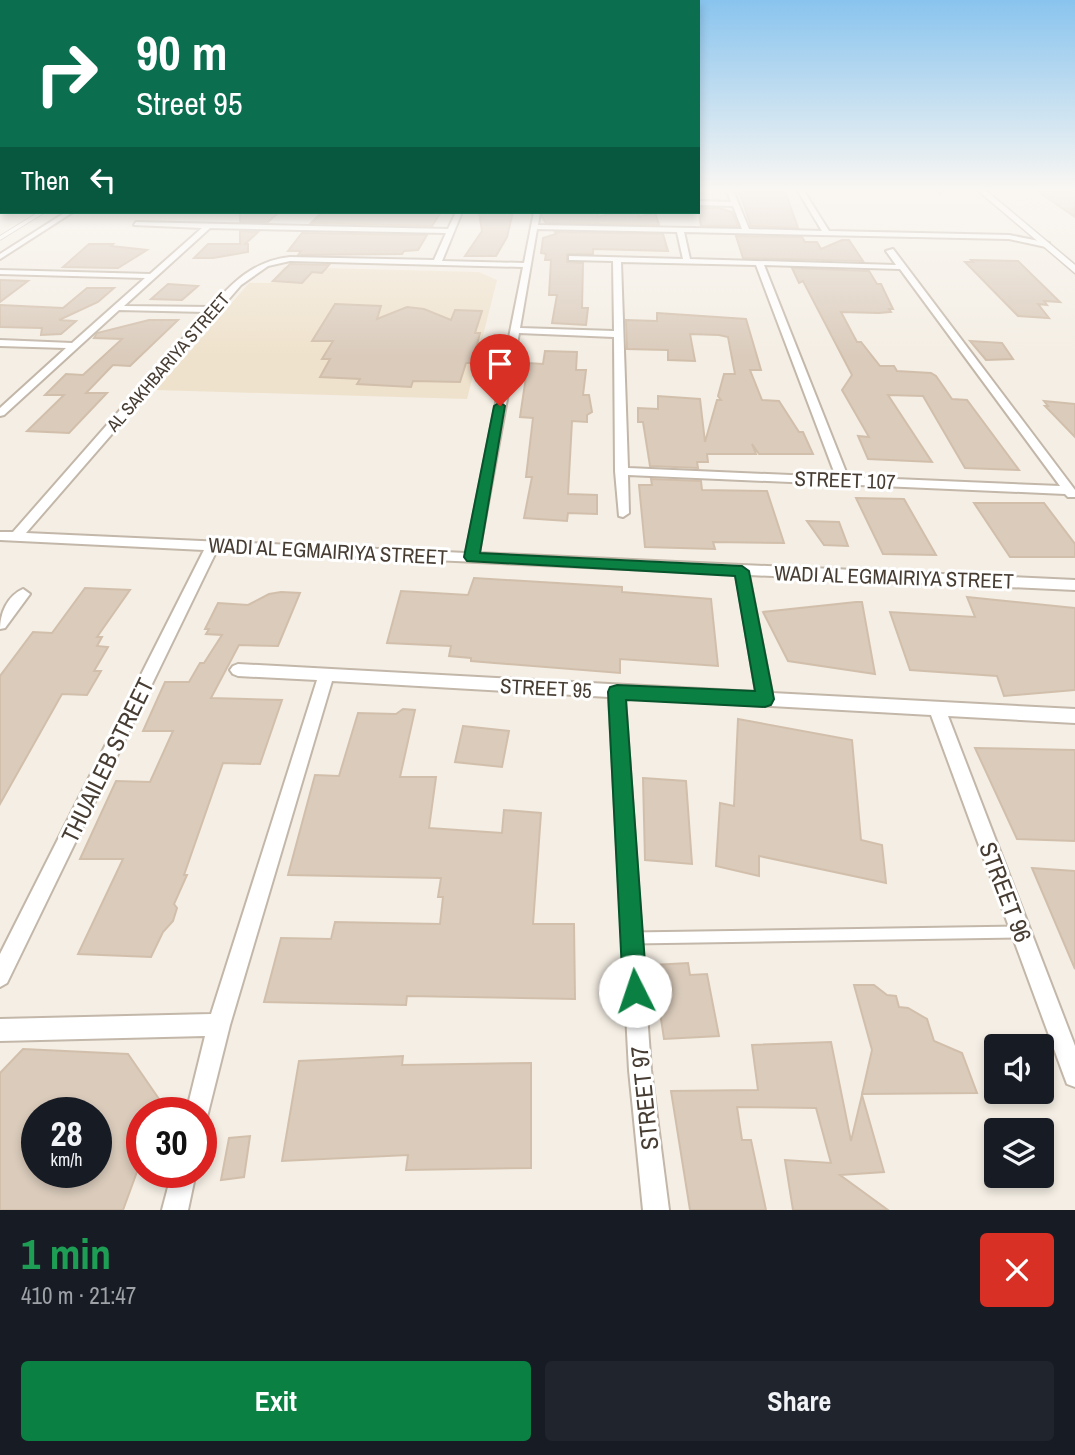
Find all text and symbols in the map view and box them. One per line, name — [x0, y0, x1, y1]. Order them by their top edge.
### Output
text: 90 m — [136, 19, 228, 85]
icon: right — [21, 28, 112, 119]
text: Street 95 — [136, 82, 243, 125]
icon: left — [84, 161, 122, 199]
text: Then — [21, 163, 70, 198]
street label: AL SAKHBARIYA STREET — [100, 287, 235, 438]
pin — [470, 334, 530, 406]
icon: arrive — [481, 345, 519, 383]
street label: STREET 107 — [794, 464, 896, 496]
street label: WADI AL EGMAIRIYA STREET — [208, 530, 449, 572]
street label: WADI AL EGMAIRIYA STREET — [774, 558, 1015, 596]
street label: STREET 95 — [500, 671, 592, 705]
street label: THUAILEB STREET — [53, 672, 161, 848]
street label: STREET 96 — [972, 837, 1040, 947]
position arrow — [598, 954, 672, 1028]
map controls — [984, 1034, 1054, 1188]
button: sound — [984, 1034, 1054, 1104]
street label: STREET 97 — [623, 1044, 665, 1152]
speed limit sign: 30 — [126, 1097, 217, 1188]
text: 28 — [51, 1110, 82, 1157]
button: layers — [984, 1118, 1054, 1188]
text: km/h — [51, 1147, 83, 1172]
text: 1 min — [21, 1226, 111, 1282]
button: close — [980, 1233, 1054, 1307]
text: 410 m · 21:47 — [21, 1280, 136, 1311]
button: Exit — [21, 1361, 531, 1441]
button: Share — [545, 1361, 1054, 1441]

